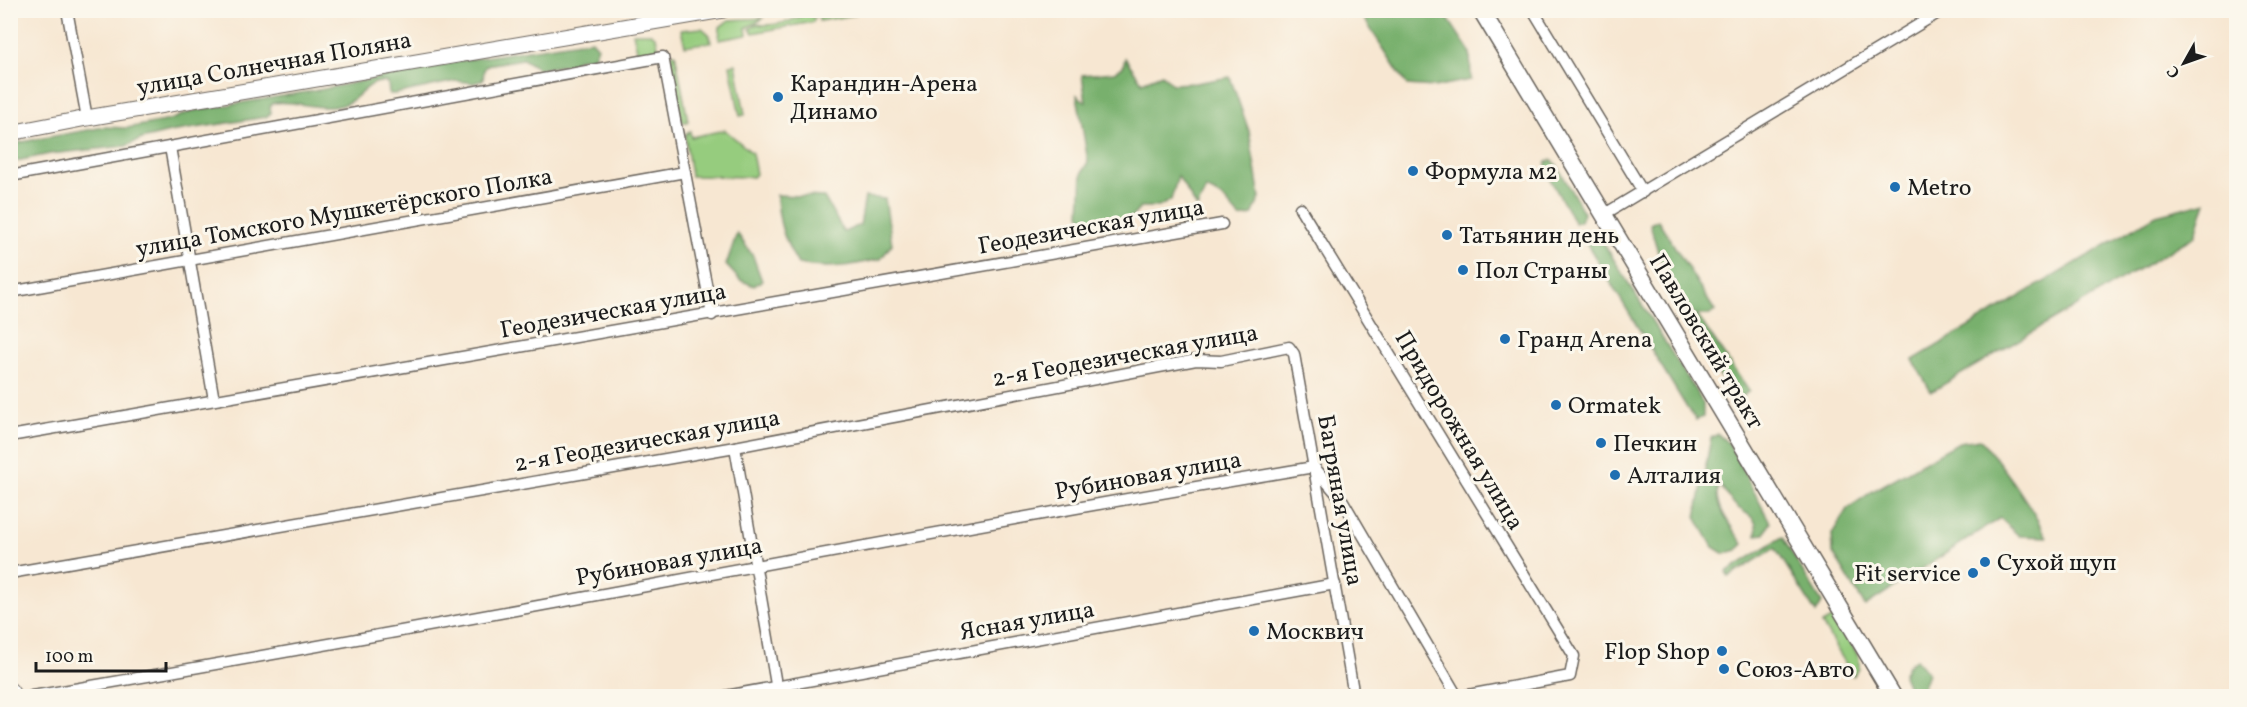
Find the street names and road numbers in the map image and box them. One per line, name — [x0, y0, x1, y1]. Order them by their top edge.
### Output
street label: улица Солнечная Поляна — [134, 24, 415, 106]
street label: улица Томского Мушкетёрского Полка — [133, 161, 556, 267]
street label: Геодезическая улица — [976, 191, 1207, 265]
street label: Павловский тракт — [1639, 248, 1771, 436]
street label: Геодезическая улица — [498, 275, 729, 349]
street label: 2-я Геодезическая улица — [990, 317, 1261, 397]
street label: Придорожная улица — [1385, 325, 1531, 537]
street label: 2-я Геодезическая улица — [512, 402, 783, 482]
street label: Багряная улица — [1307, 412, 1371, 589]
street label: Рубиновая улица — [1052, 444, 1244, 510]
street label: Рубиновая улица — [573, 530, 765, 596]
street label: Ясная улица — [957, 593, 1097, 651]

